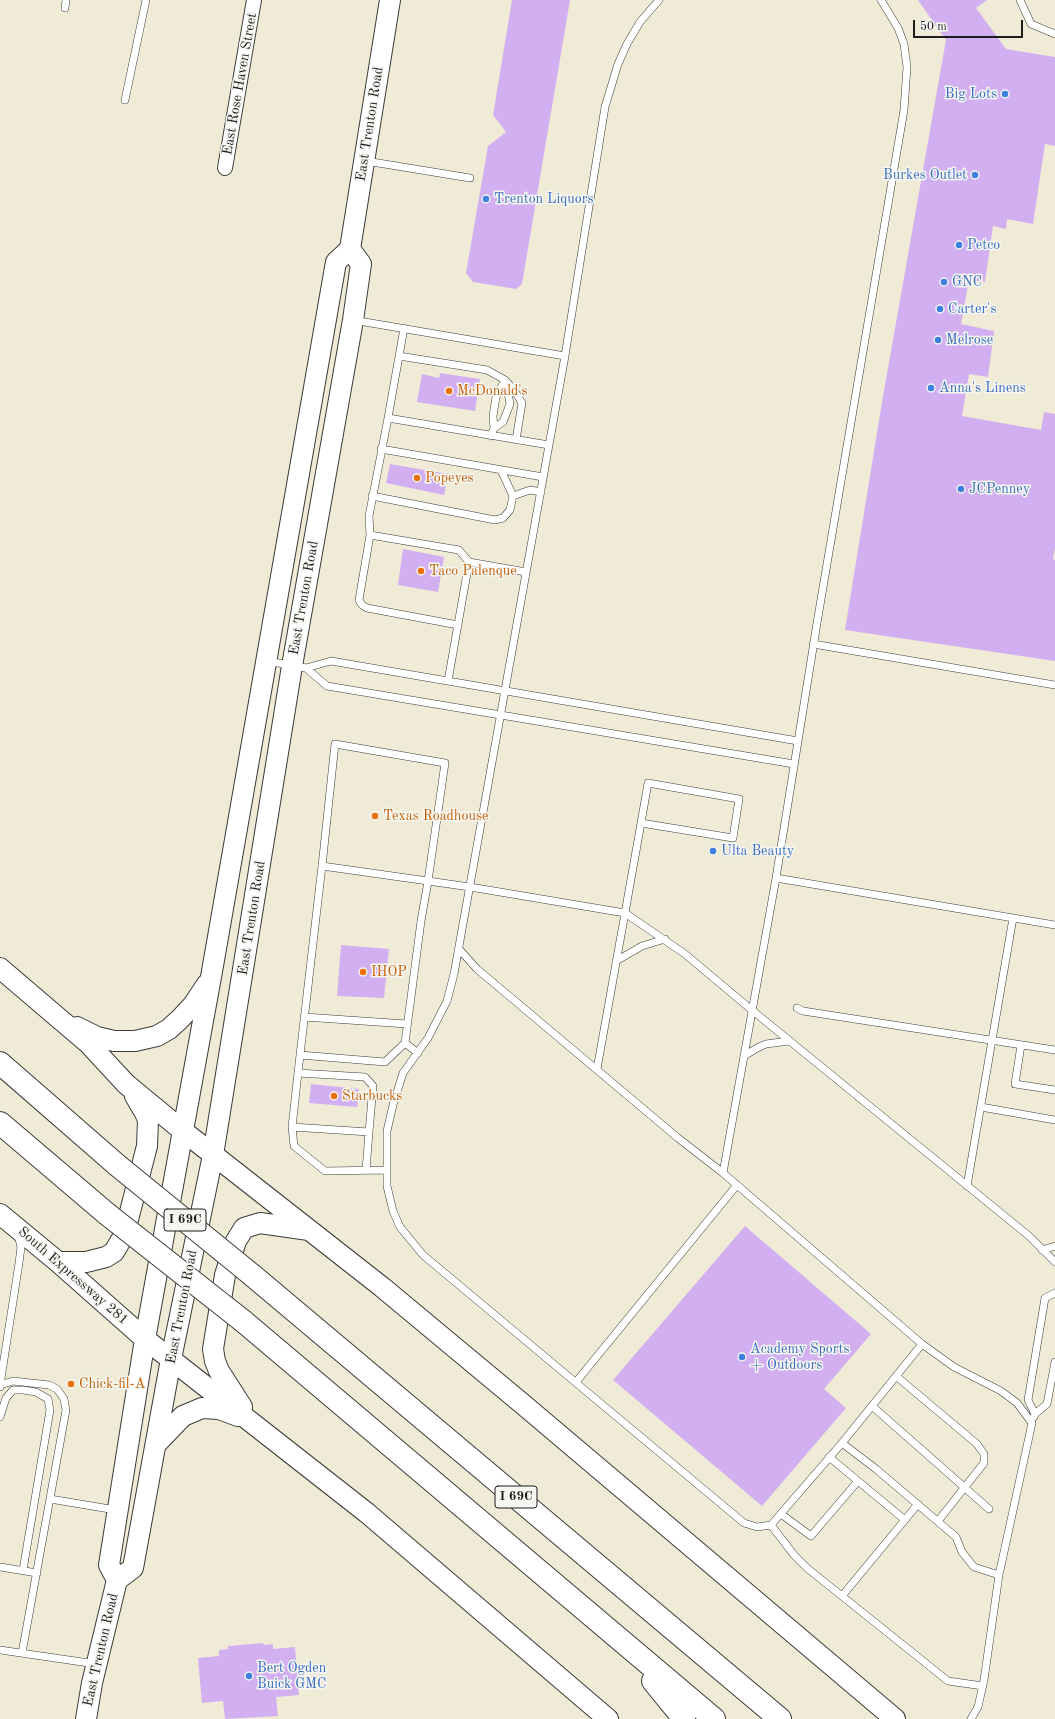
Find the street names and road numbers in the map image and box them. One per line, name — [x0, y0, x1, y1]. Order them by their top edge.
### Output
street label: East Rose Haven Street — [219, 12, 261, 156]
street label: East Trenton Road — [353, 66, 387, 182]
street label: East Trenton Road — [286, 540, 322, 656]
street label: East Trenton Road — [235, 860, 269, 976]
road number: I 69C — [164, 1209, 206, 1231]
street label: South Expressway 281 — [14, 1223, 132, 1329]
street label: East Trenton Road — [163, 1249, 201, 1365]
road number: I 69C — [495, 1486, 537, 1508]
street label: East Trenton Road — [80, 1592, 122, 1708]

